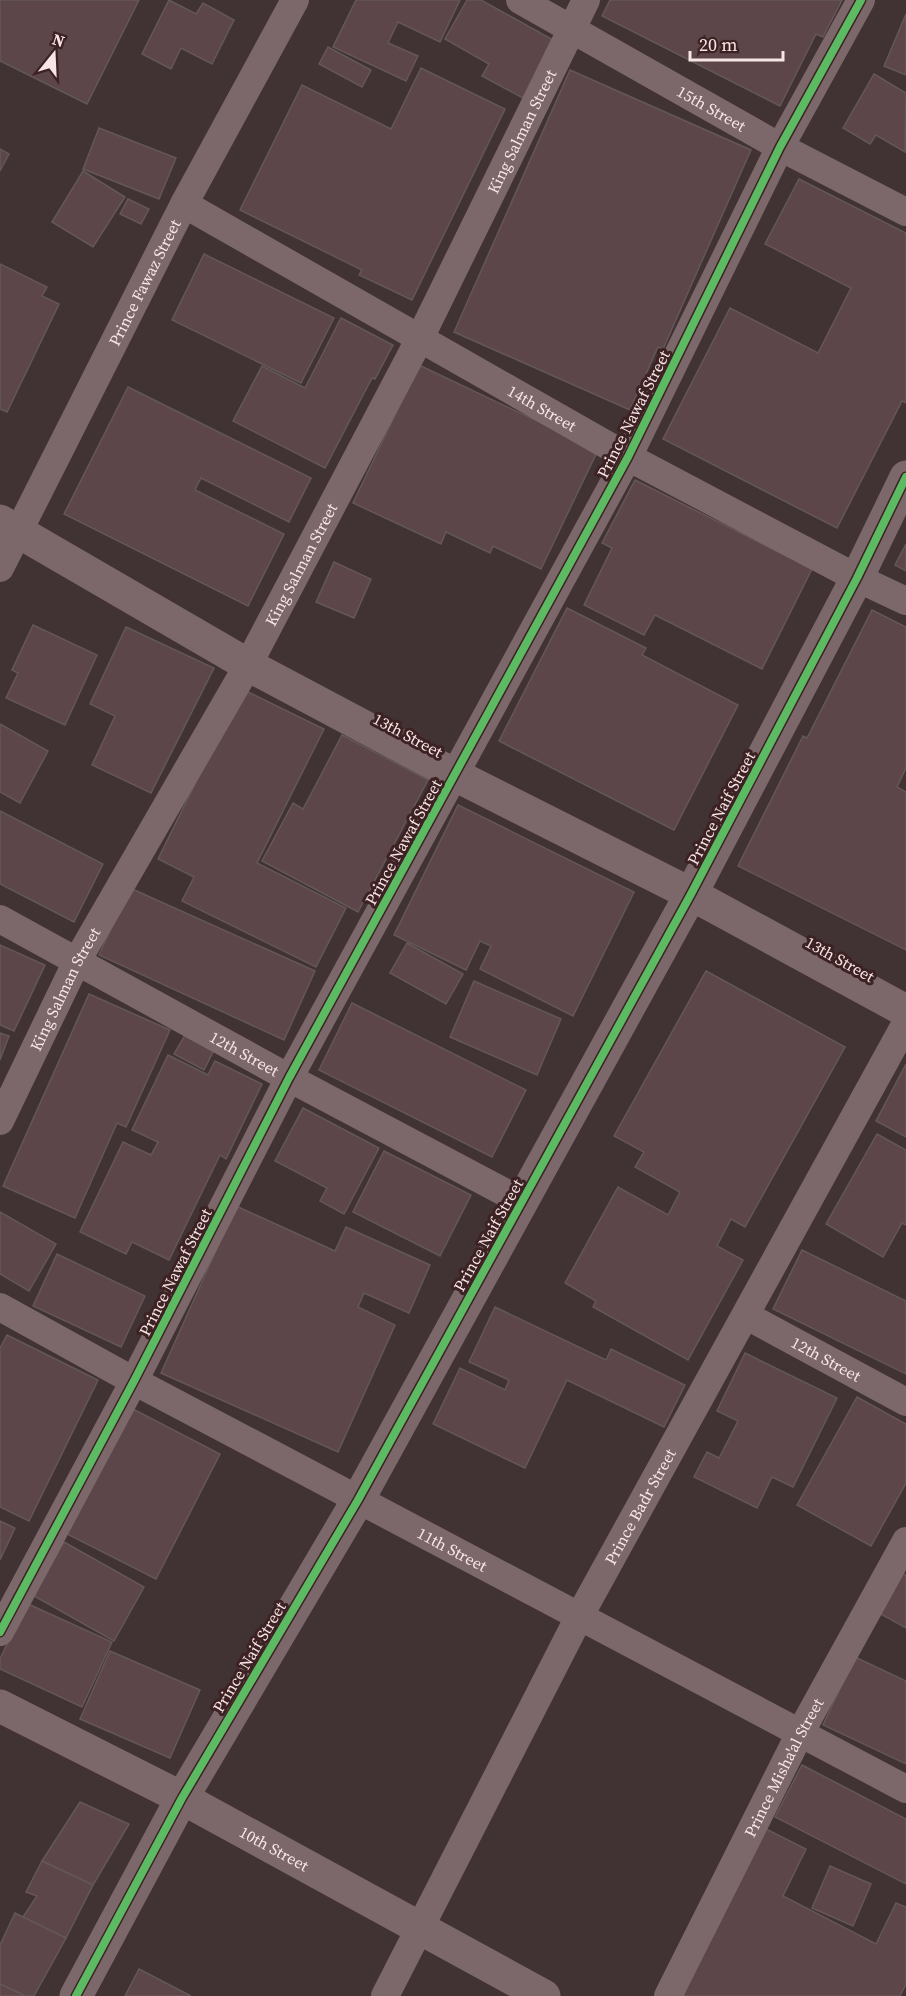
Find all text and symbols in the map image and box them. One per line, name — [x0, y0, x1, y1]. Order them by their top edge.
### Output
north arrow — [24, 24, 84, 84]
scale bar — [690, 24, 783, 62]
text: N — [50, 27, 68, 52]
text: 20 m — [699, 32, 737, 57]
street label: King Salman Street — [482, 65, 562, 197]
street label: 15th Street — [673, 80, 751, 137]
street label: Prince Fawaz Street — [103, 215, 186, 350]
street label: Prince Nawaf Street — [591, 346, 675, 482]
street label: 14th Street — [504, 380, 581, 437]
street label: King Salman Street — [260, 499, 343, 630]
street label: 13th Street — [369, 707, 447, 763]
street label: Prince Naif Street — [682, 747, 761, 869]
street label: Prince Nawaf Street — [359, 775, 447, 909]
street label: King Salman Street — [24, 923, 106, 1054]
street label: 13th Street — [801, 931, 879, 987]
street label: 12th Street — [206, 1026, 284, 1082]
street label: Prince Naif Street — [448, 1174, 528, 1295]
street label: Prince Nawaf Street — [133, 1204, 217, 1340]
street label: 12th Street — [788, 1331, 866, 1387]
street label: Prince Badr Street — [599, 1444, 681, 1568]
street label: 11th Street — [413, 1522, 492, 1577]
street label: Prince Naif Street — [207, 1597, 291, 1716]
street label: Prince Misha'al Street — [739, 1693, 829, 1841]
street label: 10th Street — [236, 1821, 313, 1877]

